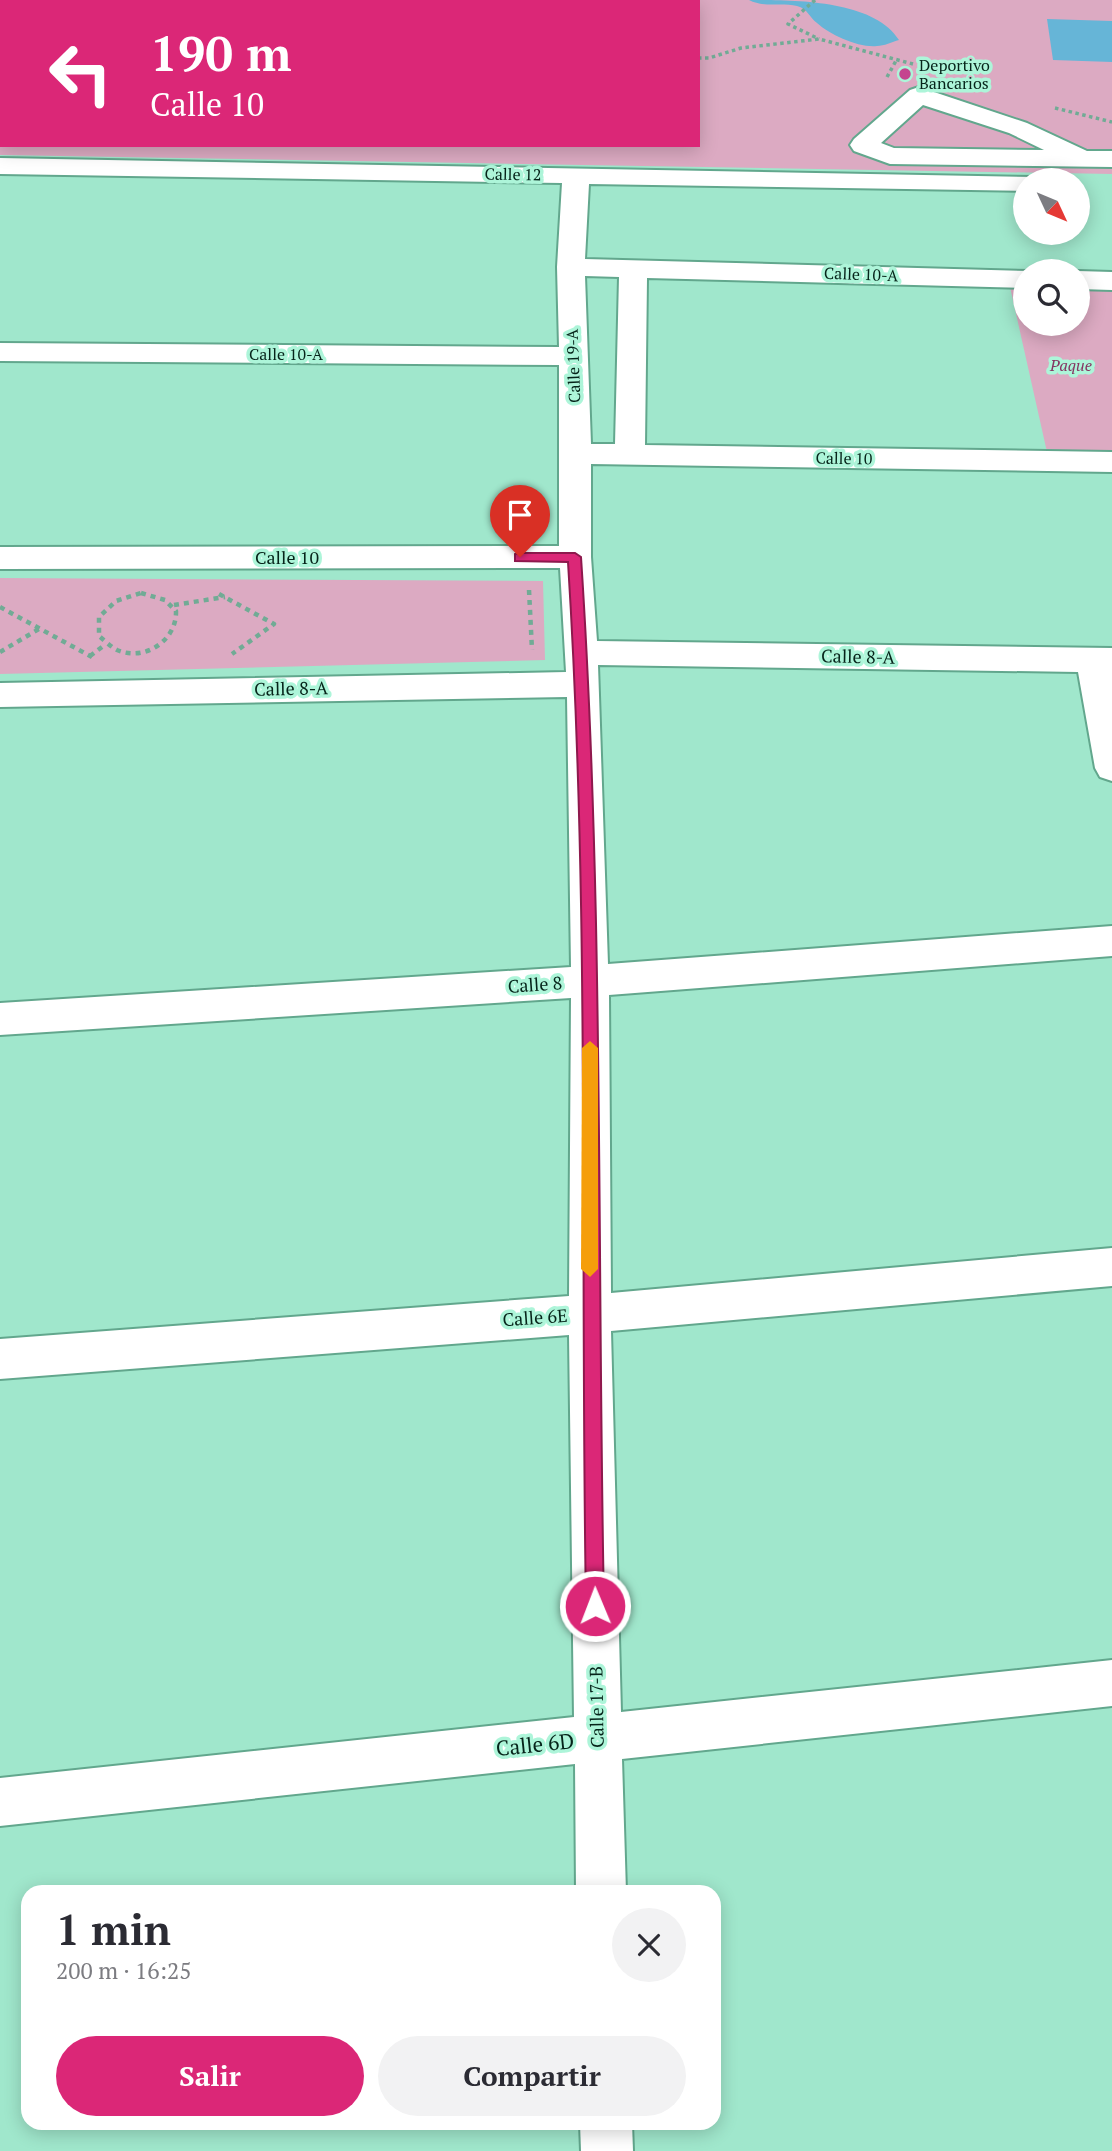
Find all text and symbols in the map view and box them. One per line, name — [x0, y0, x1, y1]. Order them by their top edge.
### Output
text: 190 m — [150, 20, 292, 85]
icon: left — [35, 28, 126, 119]
place label: Deportivo Bancarios — [919, 54, 990, 94]
marker: Deportivo Bancarios — [897, 66, 913, 82]
text: Calle 10 — [150, 83, 264, 125]
street label: Calle 12 — [484, 163, 542, 185]
north arrow — [1013, 168, 1090, 245]
map controls — [1013, 168, 1090, 336]
button: search — [1013, 259, 1090, 336]
street label: Calle 10-A — [824, 262, 898, 286]
street label: Calle 19-A — [561, 329, 585, 403]
street label: Calle 10-A — [249, 343, 323, 365]
park label: Paque — [1049, 354, 1092, 376]
street label: Calle 10 — [815, 447, 873, 469]
pin — [490, 485, 550, 557]
icon: arrive — [501, 496, 539, 534]
street label: Calle 10 — [255, 545, 319, 569]
street label: Calle 8-A — [821, 643, 896, 669]
street label: Calle 8-A — [254, 675, 329, 701]
street label: Calle 8 — [507, 970, 563, 998]
street label: Calle 6E — [502, 1303, 568, 1331]
position arrow — [558, 1569, 632, 1643]
street label: Calle 17-B — [583, 1666, 609, 1748]
street label: Calle 6D — [494, 1726, 575, 1762]
text: 1 min — [56, 1901, 171, 1957]
button: close — [612, 1908, 686, 1982]
text: 200 m · 16:25 — [56, 1955, 191, 1986]
button: Salir — [56, 2036, 364, 2116]
button: Compartir — [378, 2036, 686, 2116]

